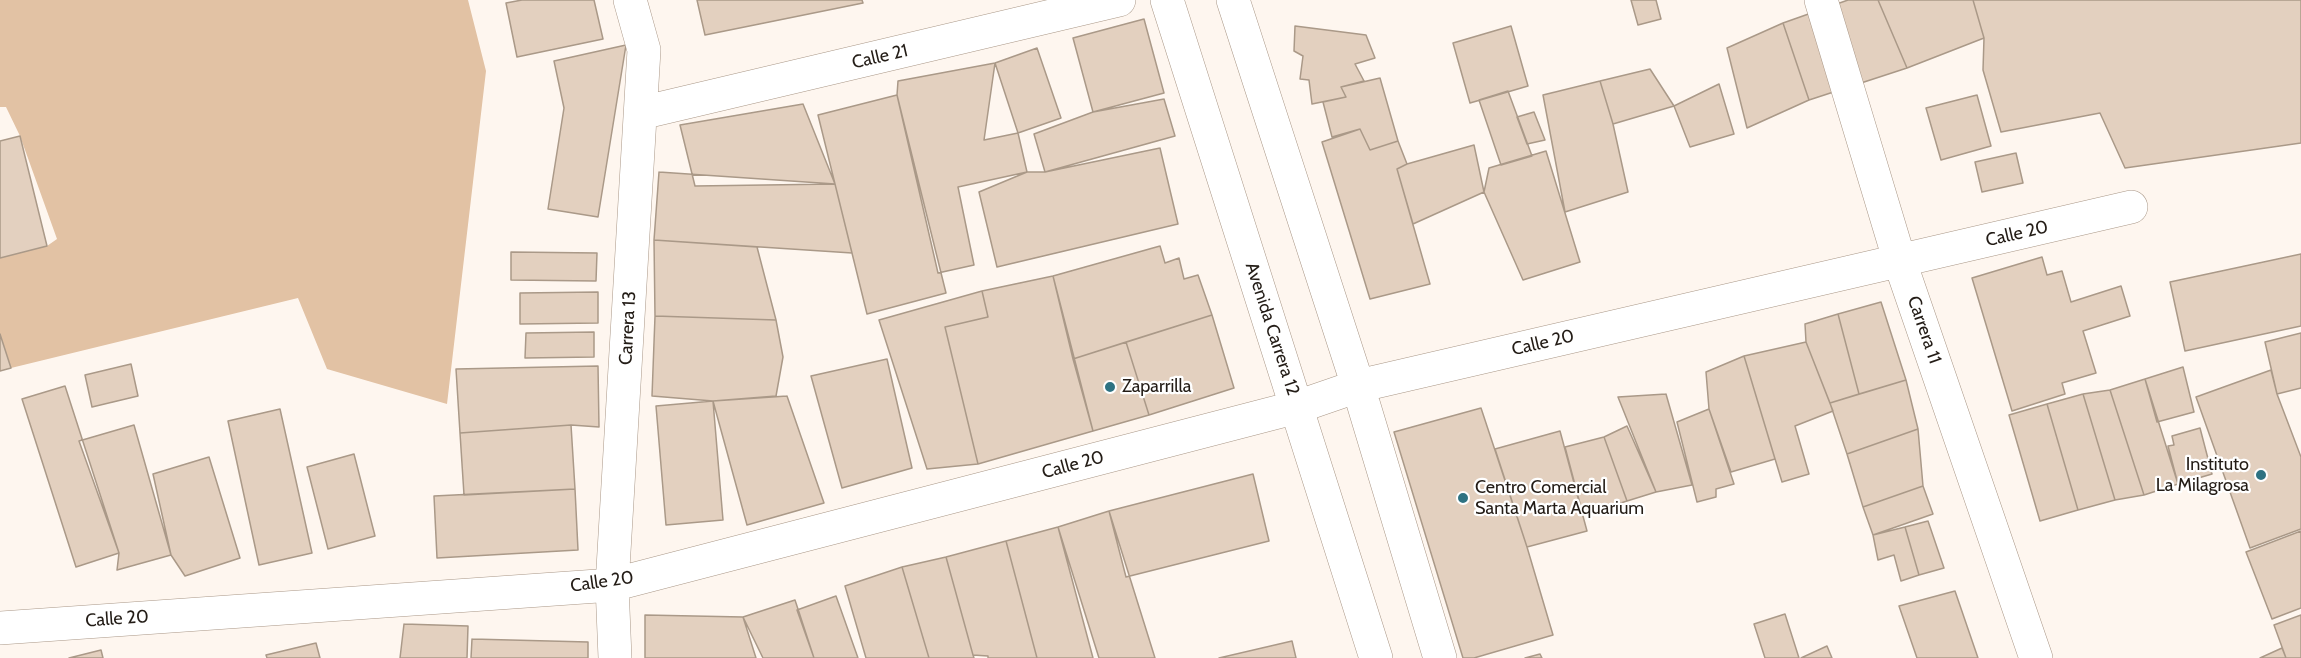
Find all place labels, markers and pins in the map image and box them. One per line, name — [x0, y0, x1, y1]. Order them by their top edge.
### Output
place label: Zaparrilla — [1122, 376, 1191, 398]
marker: Zaparrilla — [1103, 380, 1117, 394]
place label: Instituto La Milagrosa — [2156, 454, 2249, 496]
marker: Instituto La Milagrosa — [2254, 468, 2268, 482]
place label: Centro Comercial Santa Marta Aquarium — [1475, 477, 1644, 520]
marker: Centro Comercial Santa Marta Aquarium — [1456, 491, 1470, 505]

